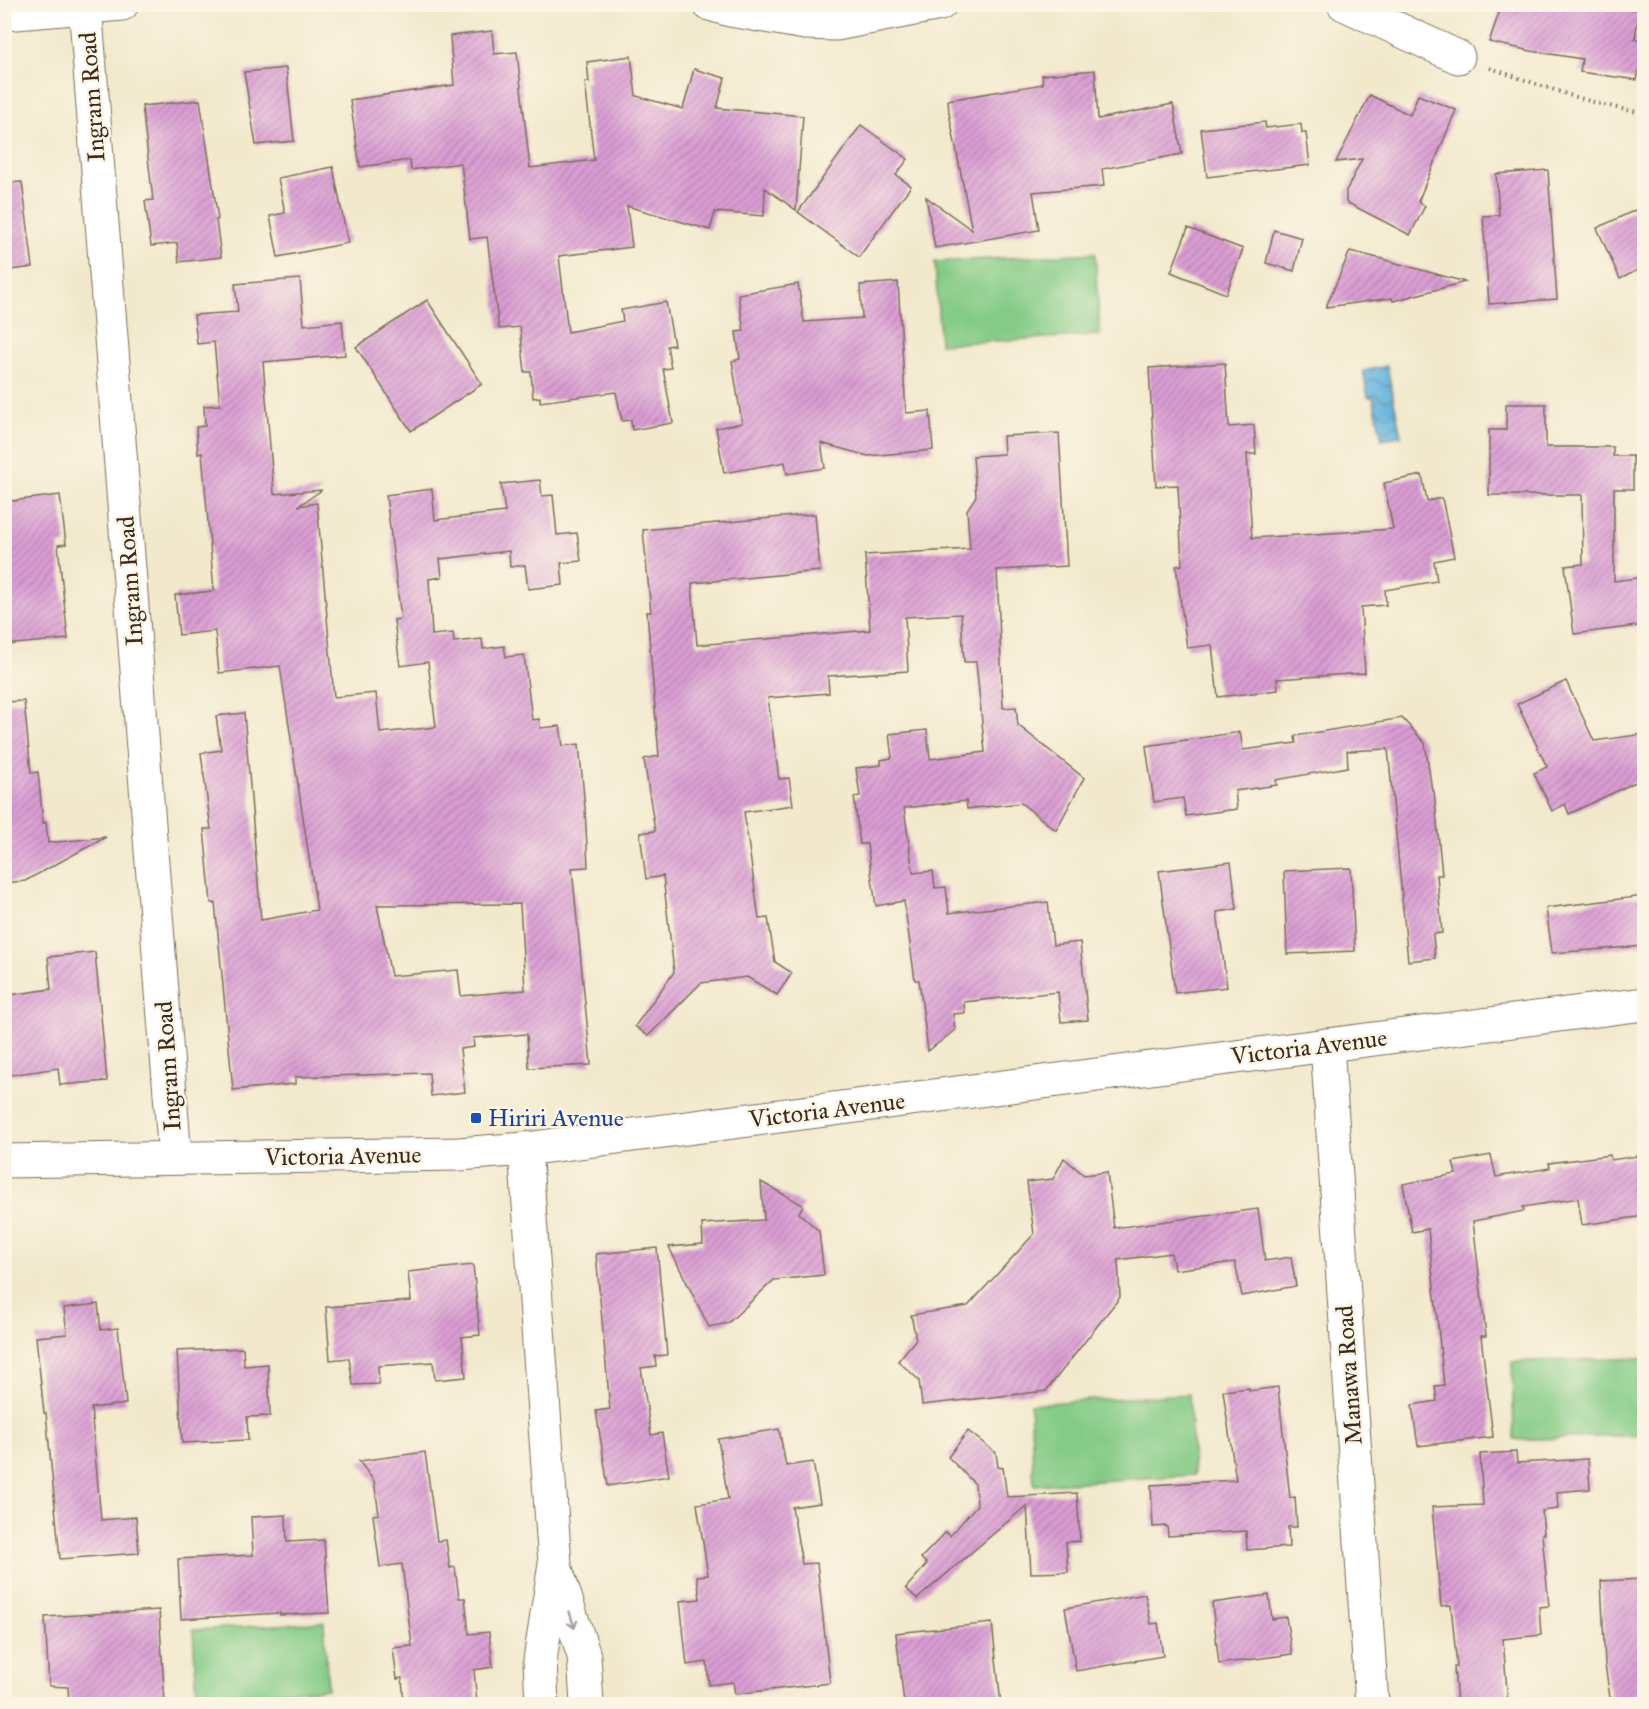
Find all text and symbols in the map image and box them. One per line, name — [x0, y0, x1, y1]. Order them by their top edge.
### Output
street label: Ingram Road — [72, 31, 112, 163]
street label: Ingram Road — [110, 515, 150, 647]
street label: Ingram Road — [148, 1000, 188, 1132]
street label: Victoria Avenue — [1228, 1023, 1389, 1072]
street label: Victoria Avenue — [746, 1086, 907, 1135]
place label: Hiriri Avenue — [488, 1103, 624, 1133]
marker: Hiriri Avenue — [469, 1111, 483, 1125]
street label: Victoria Avenue — [263, 1140, 422, 1172]
street label: Manawa Road — [1329, 1304, 1369, 1446]
one-way arrow — [567, 1610, 578, 1629]

